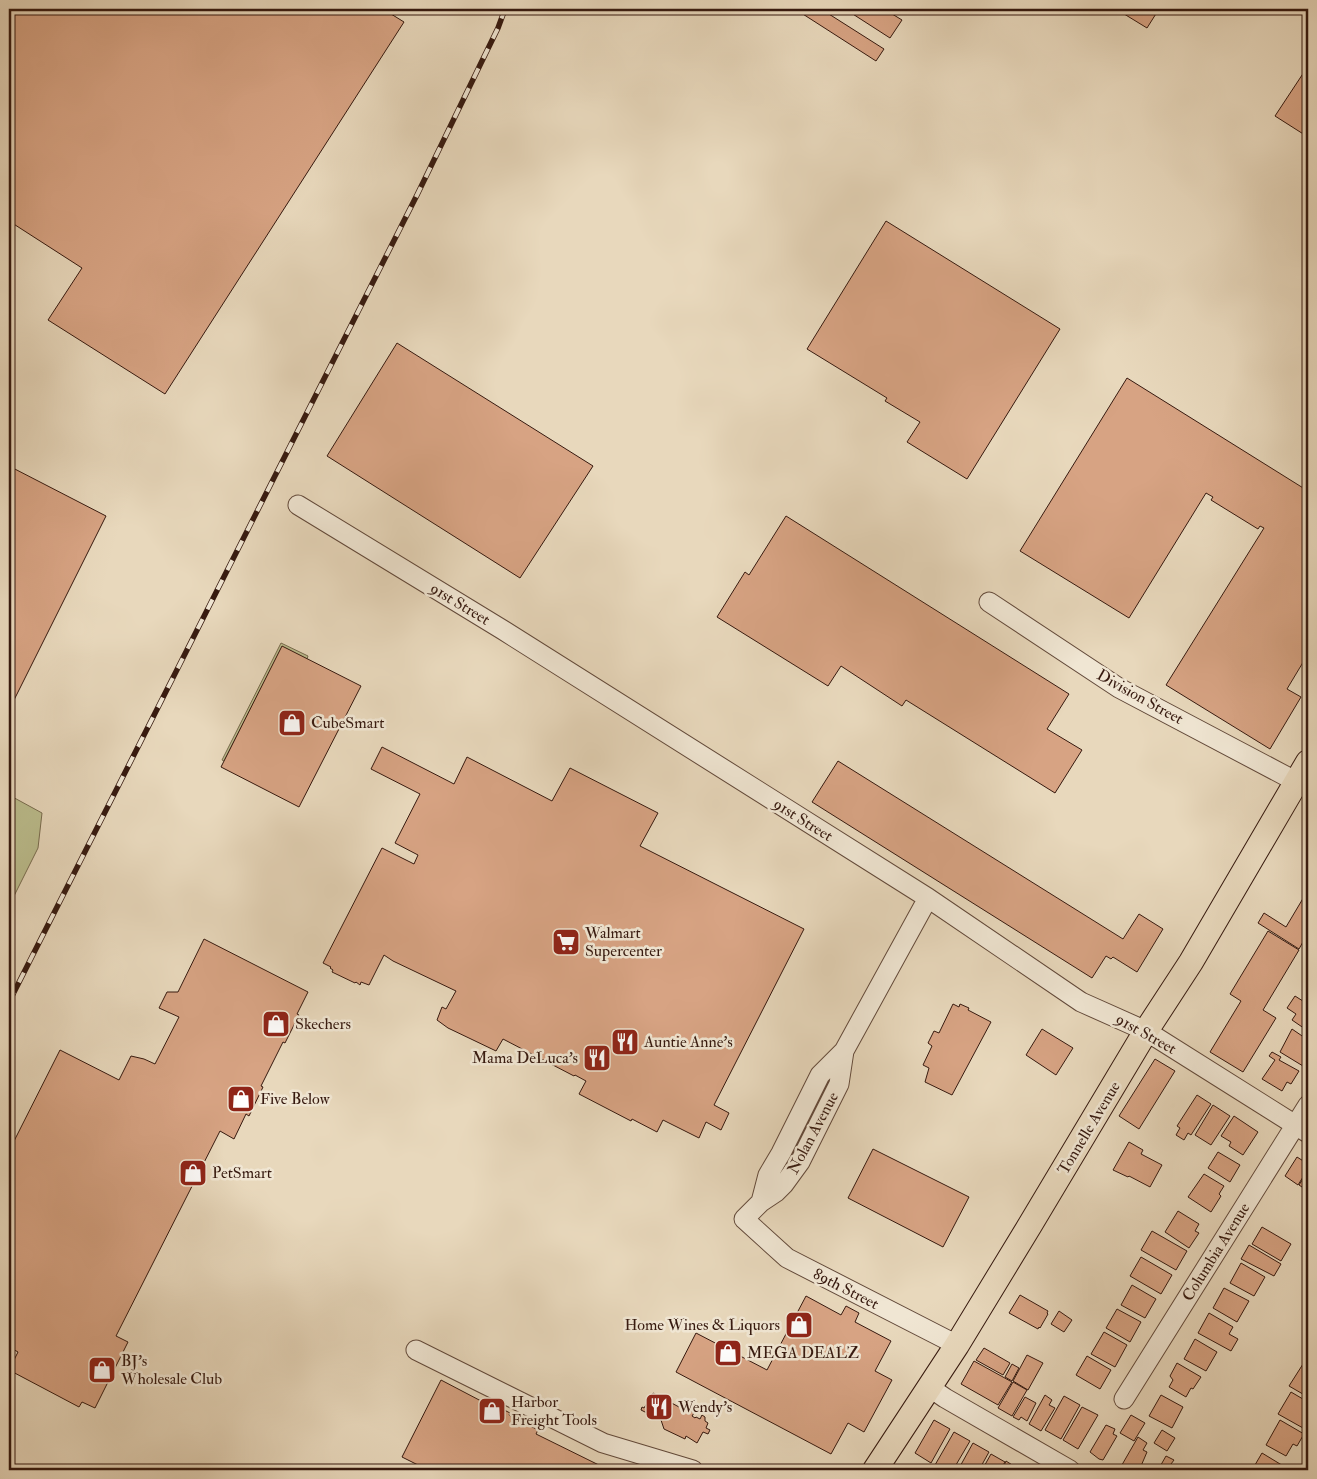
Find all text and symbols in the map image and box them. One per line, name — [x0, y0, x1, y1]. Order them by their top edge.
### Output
street label: 91st Street — [426, 578, 494, 630]
street label: Division Street — [1093, 665, 1187, 729]
shop icon: CubeSmart — [277, 708, 307, 738]
place label: CubeSmart — [311, 713, 384, 733]
street label: 91st Street — [769, 793, 836, 846]
place label: Walmart Supercenter — [584, 923, 662, 962]
supermarket icon: Walmart Supercenter — [551, 927, 581, 957]
shop icon: Skechers — [261, 1009, 291, 1039]
street label: 91st Street — [1111, 1009, 1180, 1059]
place label: Skechers — [295, 1014, 351, 1034]
restaurant icon: Auntie Anne's — [610, 1027, 640, 1057]
place label: Auntie Anne's — [643, 1032, 733, 1052]
restaurant icon: Mama DeLuca’s — [582, 1043, 612, 1073]
place label: Mama DeLuca’s — [472, 1048, 578, 1068]
street label: Tonnelle Avenue — [1053, 1077, 1125, 1178]
shop icon: Five Below — [226, 1084, 256, 1114]
street label: Nolan Avenue — [783, 1088, 843, 1178]
place label: Five Below — [260, 1089, 331, 1109]
shop icon: PetSmart — [178, 1158, 208, 1188]
place label: PetSmart — [212, 1163, 272, 1183]
street label: Columbia Avenue — [1178, 1199, 1254, 1305]
street label: 89th Street — [810, 1264, 882, 1314]
shop icon: Home Wines & Liquors — [784, 1310, 814, 1340]
place label: Home Wines & Liquors — [624, 1315, 780, 1335]
shop icon: MEGA DEALZ — [713, 1338, 743, 1368]
place label: MEGA DEALZ — [747, 1343, 859, 1363]
place label: BJ's Wholesale Club — [120, 1351, 222, 1389]
shop icon: BJ's Wholesale Club — [87, 1355, 117, 1385]
place label: Harbor Freight Tools — [511, 1392, 597, 1430]
restaurant icon: Wendy's — [644, 1392, 674, 1422]
shop icon: Harbor Freight Tools — [477, 1396, 507, 1426]
place label: Wendy's — [677, 1397, 732, 1417]

